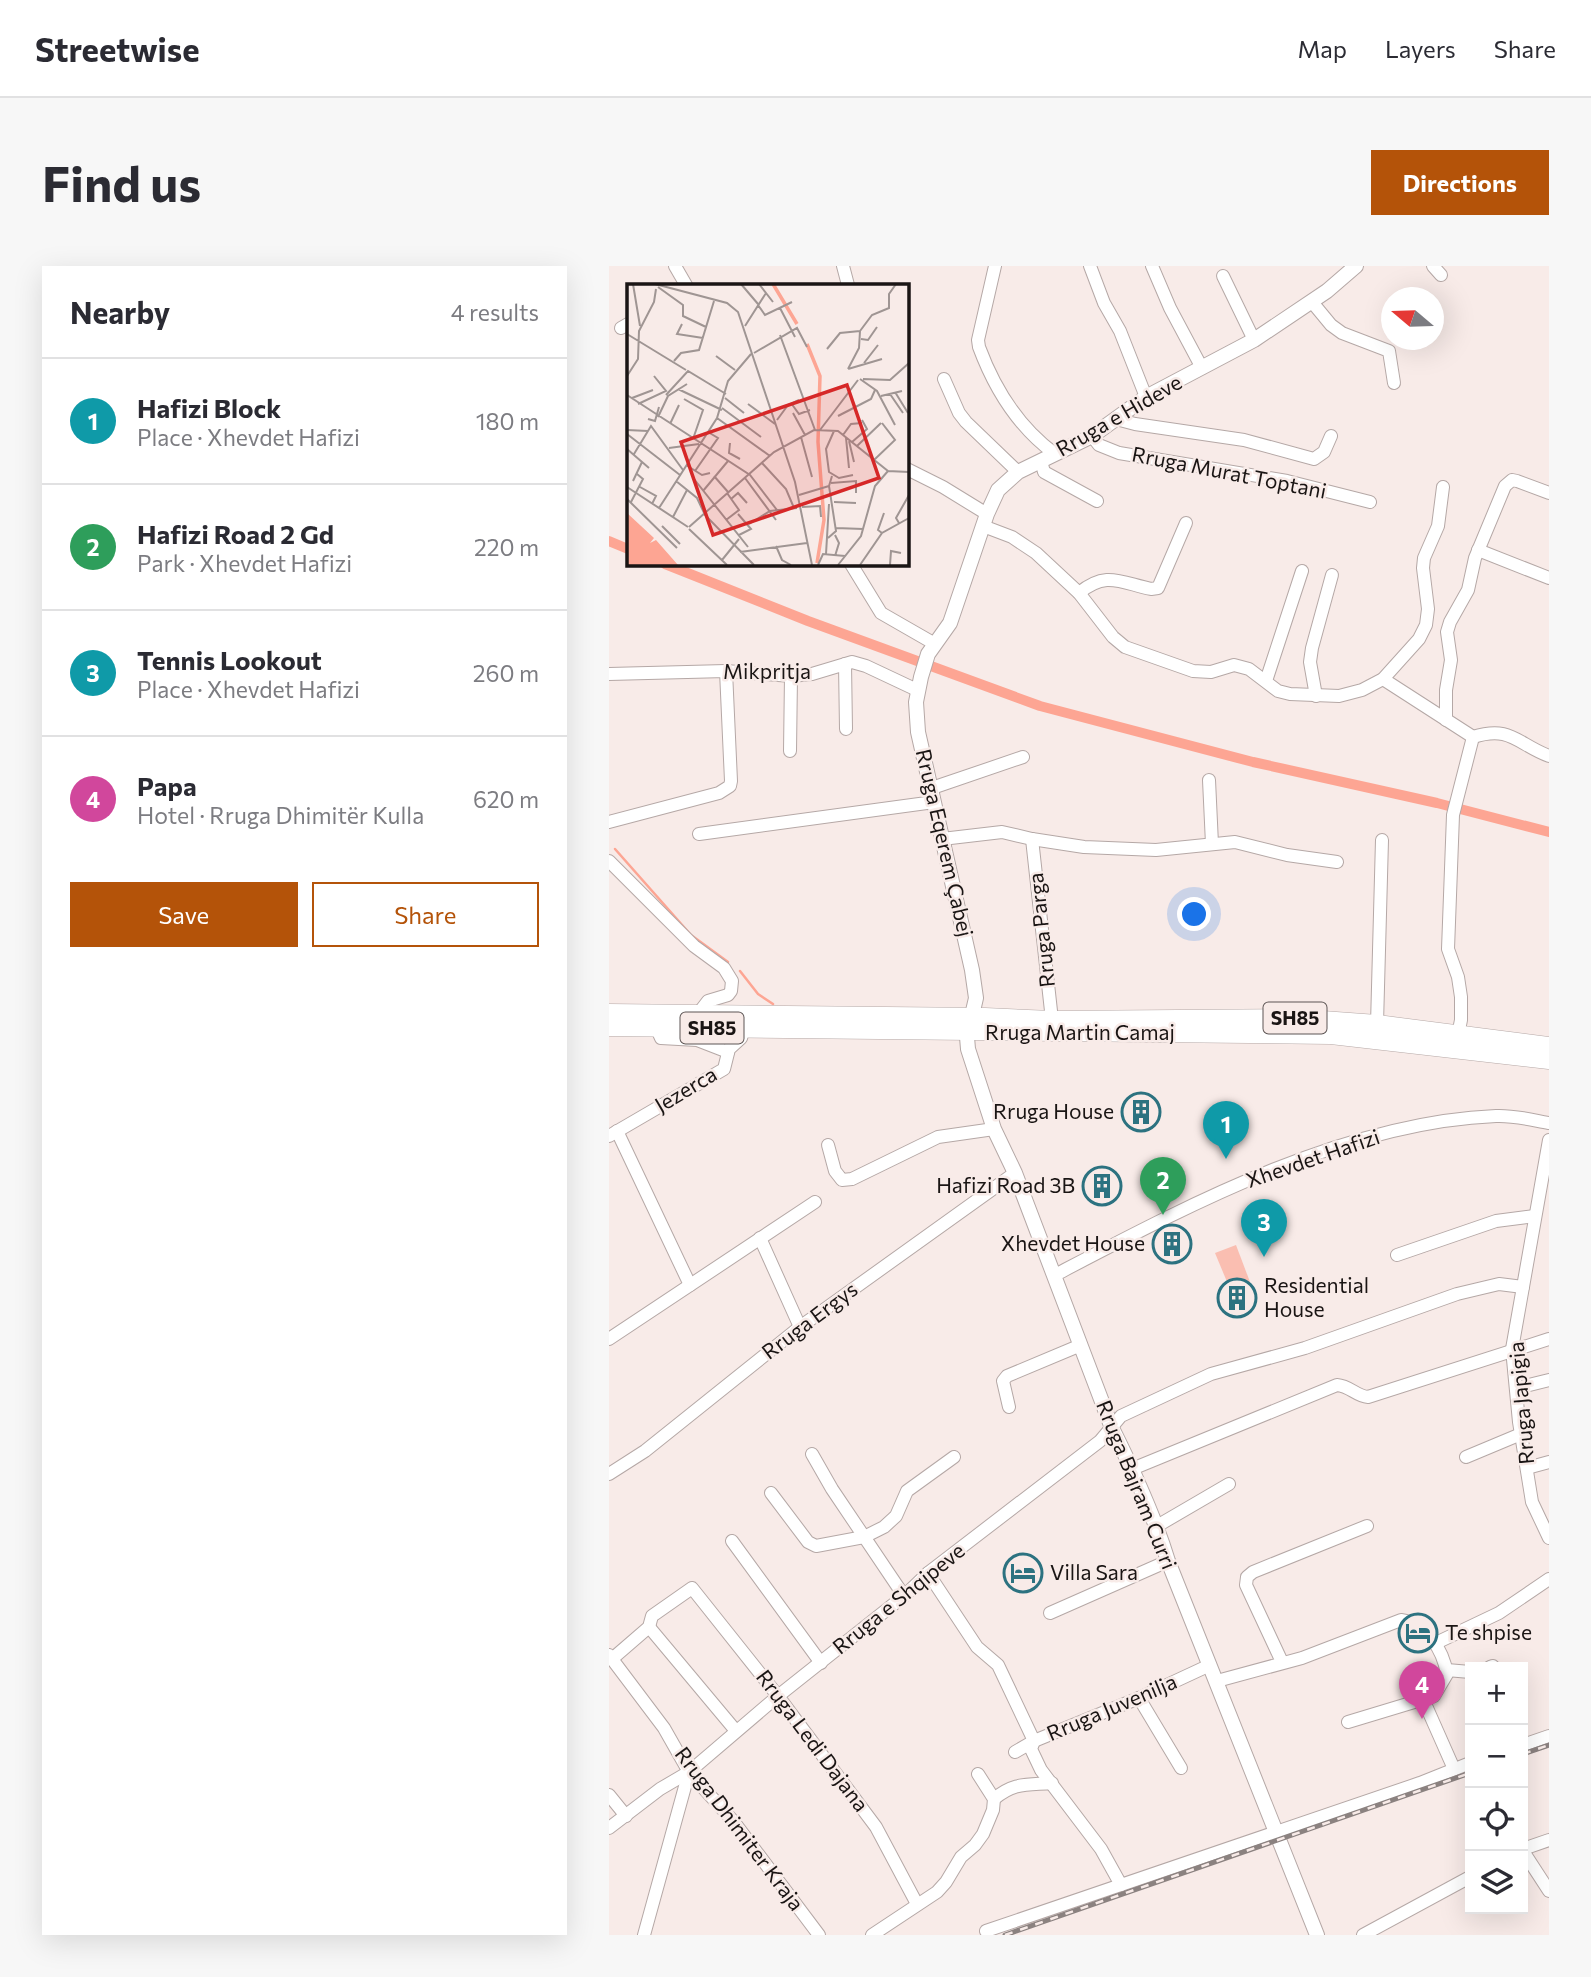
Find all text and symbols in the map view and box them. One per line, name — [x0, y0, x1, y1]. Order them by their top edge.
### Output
text: Streetwise — [35, 28, 200, 69]
text: Map — [1298, 34, 1347, 63]
text: Layers — [1385, 34, 1456, 63]
text: Share — [1494, 34, 1556, 63]
button: Directions — [1371, 150, 1549, 215]
text: Find us — [42, 152, 201, 212]
inset map — [627, 284, 908, 565]
north arrow — [1381, 287, 1444, 350]
text: Nearby — [70, 293, 170, 330]
text: 4 results — [451, 298, 539, 326]
street label: Rruga e Hideve — [1051, 369, 1186, 461]
text: Hafizi Block — [137, 392, 281, 423]
text: 1 — [88, 407, 98, 435]
text: 180 m — [476, 407, 539, 435]
text: Place · Xhevdet Hafizi — [137, 423, 360, 451]
street label: Rruga Murat Toptani — [1130, 440, 1329, 503]
text: Hafizi Road 2 Gd — [137, 518, 334, 549]
text: 2 — [86, 533, 100, 561]
text: 220 m — [474, 533, 539, 561]
text: Park · Xhevdet Hafizi — [137, 549, 352, 577]
text: Tennis Lookout — [137, 644, 322, 675]
street label: Mikpritja — [723, 658, 811, 683]
text: 3 — [86, 659, 100, 687]
text: 260 m — [473, 659, 539, 687]
text: Place · Xhevdet Hafizi — [137, 675, 360, 703]
street label: Rruga Eqerem Çabej — [912, 746, 979, 939]
text: Papa — [137, 770, 197, 801]
text: 4 — [86, 785, 100, 813]
text: 620 m — [473, 785, 539, 813]
text: Hotel · Rruga Dhimitër Kulla — [137, 801, 424, 829]
street label: Rruga Parga — [1022, 872, 1059, 989]
button: Save — [70, 882, 298, 947]
button: Share — [312, 882, 539, 947]
your location — [1177, 897, 1211, 931]
road number: SH85 — [1263, 1002, 1327, 1034]
road number: SH85 — [681, 1013, 743, 1044]
street label: Rruga Martin Camaj — [985, 1019, 1175, 1044]
street label: Jezerca — [650, 1060, 721, 1117]
building icon: Rruga House — [1120, 1091, 1162, 1133]
place label: Rruga House — [993, 1098, 1114, 1123]
pin: 1 — [1203, 1101, 1249, 1159]
street label: Xhevdet Hafizi — [1242, 1123, 1383, 1192]
pin: 2 — [1140, 1157, 1186, 1215]
building icon: Hafizi Road 3B — [1081, 1165, 1123, 1207]
place label: Hafizi Road 3B — [936, 1172, 1075, 1197]
pin: 3 — [1241, 1199, 1287, 1257]
building icon: Xhevdet House — [1151, 1223, 1193, 1265]
place label: Xhevdet House — [1001, 1230, 1145, 1255]
place label: Residential House — [1264, 1272, 1369, 1321]
street label: Rruga Ergys — [756, 1276, 862, 1364]
building icon: Residential House — [1216, 1277, 1258, 1319]
street label: Rruga Japigia — [1503, 1341, 1538, 1466]
street label: Rruga Bajram Curri — [1092, 1396, 1183, 1573]
street label: Rruga e Shqipeve — [827, 1537, 969, 1659]
hotel icon: Villa Sara — [1002, 1552, 1044, 1594]
place label: Villa Sara — [1050, 1559, 1138, 1584]
hotel icon: Te shpise — [1397, 1612, 1439, 1654]
place label: Te shpise — [1445, 1619, 1532, 1644]
pin: 4 — [1399, 1661, 1445, 1719]
map controls — [1465, 1662, 1528, 1914]
button: + — [1465, 1662, 1528, 1725]
street label: Rruga Ledi Dajana — [752, 1664, 875, 1816]
street label: Rruga Juvenilja — [1043, 1668, 1180, 1745]
button: − — [1465, 1725, 1528, 1788]
street label: Rruga Dhimiter Kraja — [670, 1741, 810, 1915]
button: locate — [1465, 1788, 1528, 1851]
button: layers — [1465, 1851, 1528, 1914]

